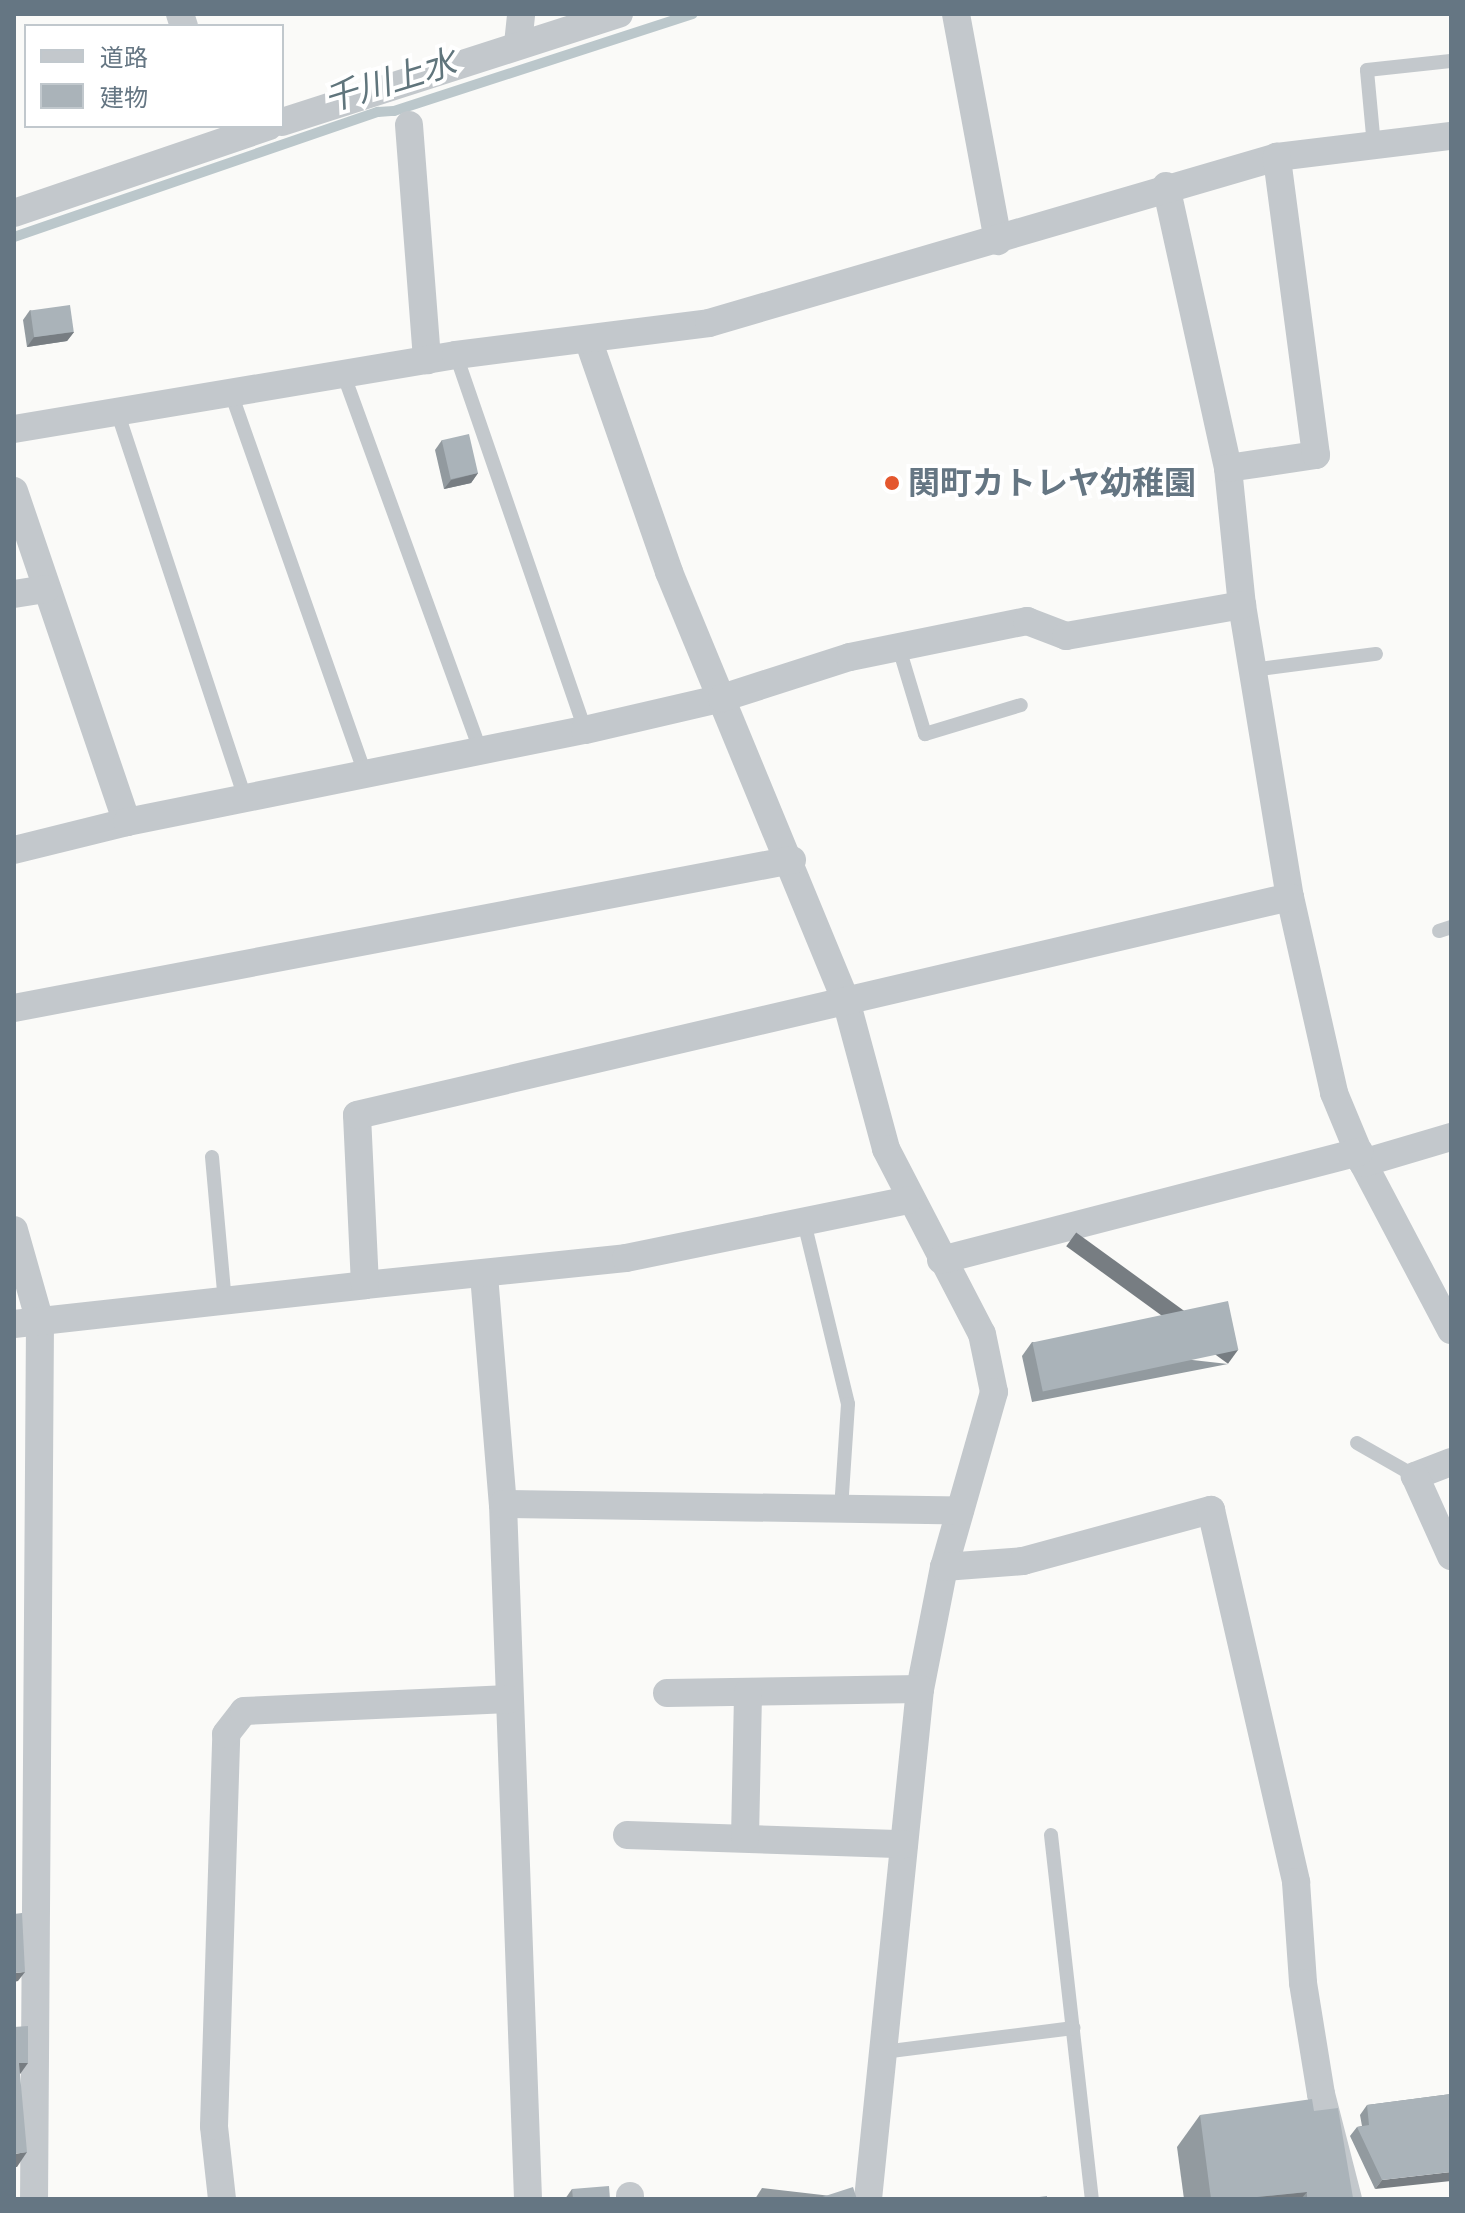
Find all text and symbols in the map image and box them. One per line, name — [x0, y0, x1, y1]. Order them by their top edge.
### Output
legend — [24, 24, 284, 128]
text: 道路 — [100, 40, 148, 75]
water label: 千川上水 — [319, 42, 461, 120]
text: 建物 — [100, 80, 148, 115]
place label: 関町カトレヤ幼稚園 — [908, 464, 1196, 502]
marker: 関町カトレヤ幼稚園 — [883, 474, 901, 492]

